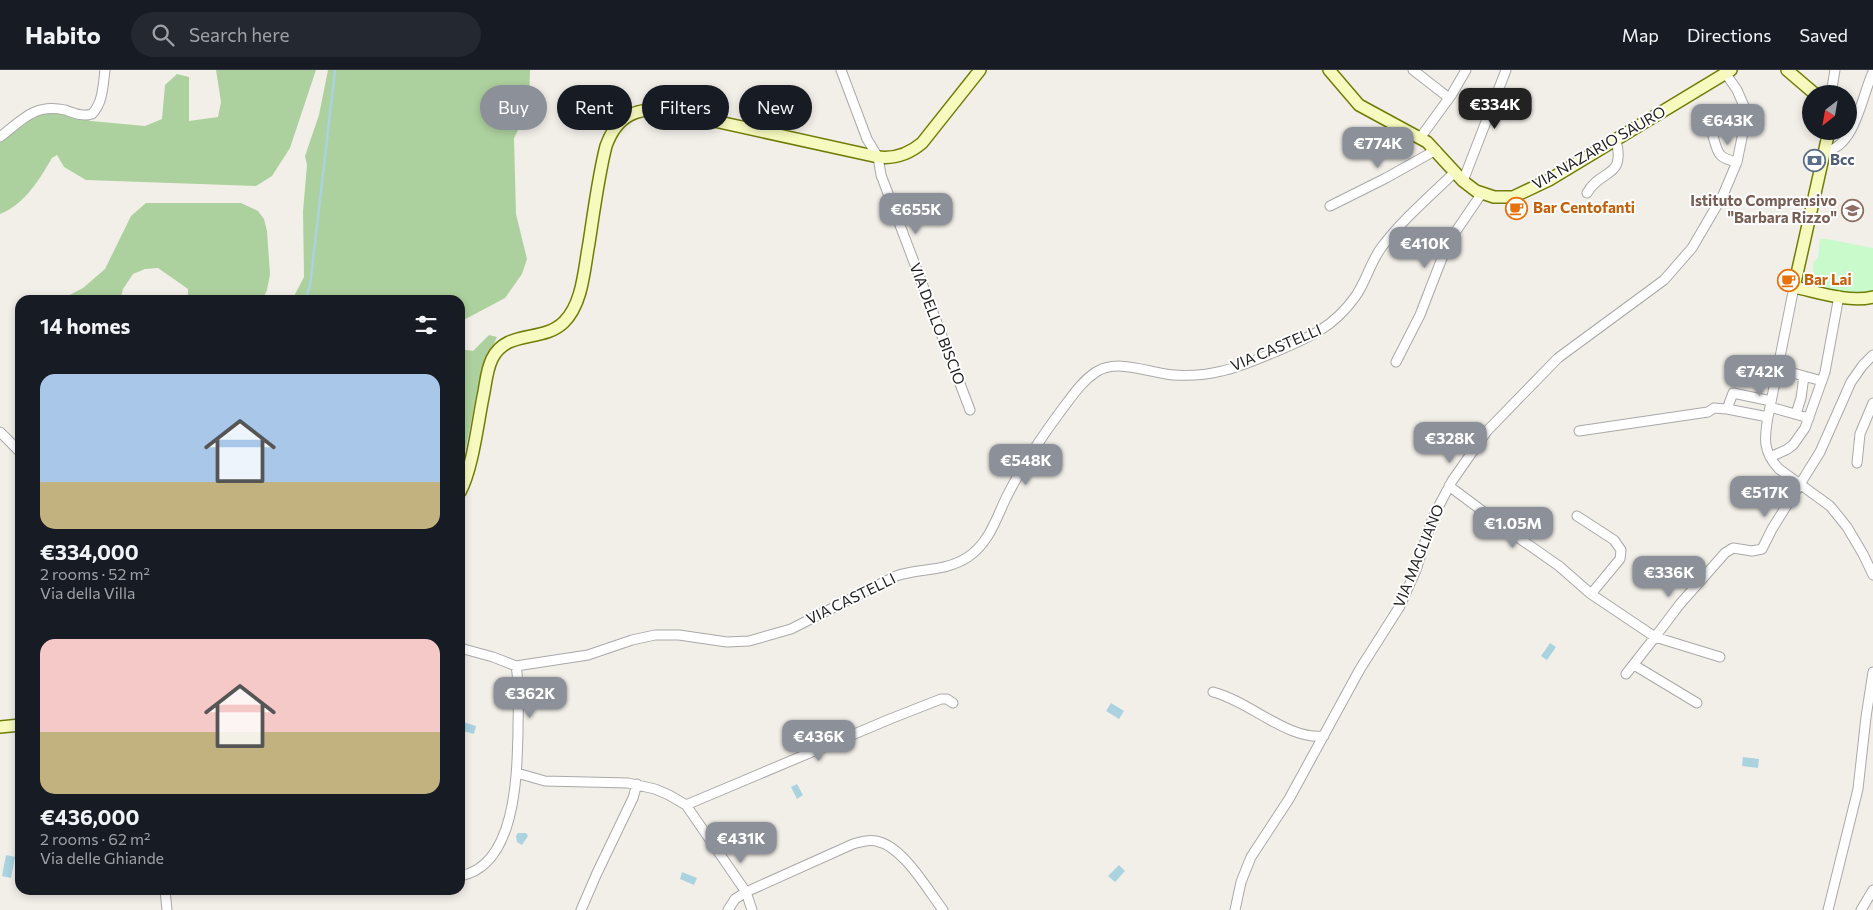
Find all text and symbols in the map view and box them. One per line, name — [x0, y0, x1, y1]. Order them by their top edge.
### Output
search box — [131, 12, 481, 57]
text: Habito — [25, 20, 101, 49]
icon: search — [149, 21, 177, 49]
text: Search here — [189, 23, 289, 46]
text: Map — [1622, 24, 1659, 46]
text: Directions — [1687, 24, 1771, 46]
text: Saved — [1799, 24, 1848, 46]
chip: Buy — [480, 85, 547, 130]
chip: Rent — [557, 85, 632, 130]
chip: Filters — [642, 85, 729, 130]
chip: New — [739, 85, 812, 130]
north arrow — [1802, 85, 1858, 140]
map controls — [1802, 85, 1857, 140]
pin: €334K — [1460, 88, 1530, 130]
text: €334K — [1470, 94, 1520, 113]
street label: VIA NAZARIO SAURO — [1529, 102, 1668, 193]
pin: €643K — [1693, 104, 1763, 146]
text: €643K — [1702, 110, 1754, 129]
pin: €774K — [1343, 126, 1413, 169]
text: €774K — [1354, 133, 1402, 152]
bank icon: Bcc — [1802, 148, 1826, 172]
place label: Bcc — [1830, 150, 1854, 168]
place label: Istituto Comprensivo "Barbara Rizzo" — [1690, 191, 1837, 226]
pin: €655K — [881, 192, 951, 235]
cafe icon: Bar Centofanti — [1505, 196, 1529, 220]
place label: Bar Centofanti — [1533, 198, 1635, 216]
school or university icon: Istituto Comprensivo "Barbara Rizzo" — [1841, 198, 1865, 222]
text: €655K — [891, 199, 941, 218]
pin: €410K — [1390, 226, 1460, 269]
text: €410K — [1400, 233, 1450, 252]
street label: VIA DELLO BISCIO — [906, 260, 969, 387]
cafe icon: Bar Lai — [1776, 268, 1800, 292]
place label: Bar Lai — [1804, 270, 1852, 288]
icon: filters — [412, 311, 440, 339]
text: 14 homes — [40, 313, 130, 338]
street label: VIA CASTELLI — [1228, 320, 1324, 374]
pin: €742K — [1725, 354, 1795, 397]
text: €742K — [1735, 361, 1785, 380]
icon: home — [195, 406, 285, 496]
pin: €328K — [1415, 422, 1485, 464]
text: €328K — [1425, 428, 1475, 447]
pin: €548K — [991, 444, 1061, 486]
text: €548K — [1000, 450, 1052, 469]
pin: €517K — [1730, 476, 1800, 518]
text: €517K — [1741, 482, 1789, 501]
street label: VIA MAGLIANO — [1389, 501, 1447, 610]
pin: €1.05M — [1472, 506, 1554, 549]
text: €1.05M — [1484, 513, 1542, 532]
text: €334,000 — [40, 539, 139, 564]
pin: €336K — [1634, 556, 1704, 598]
text: €336K — [1644, 562, 1694, 581]
text: 2 rooms · 52 m² — [40, 564, 150, 583]
street label: VIA CASTELLI — [803, 569, 898, 627]
text: Via della Villa — [40, 583, 135, 602]
icon: home — [195, 671, 285, 761]
pin: €362K — [495, 676, 565, 719]
text: €362K — [505, 683, 555, 702]
pin: €436K — [784, 720, 854, 762]
text: €436K — [793, 726, 845, 745]
text: €436,000 — [40, 804, 139, 829]
pin: €431K — [706, 822, 776, 864]
text: €431K — [717, 828, 765, 847]
text: 2 rooms · 62 m² — [40, 829, 150, 848]
text: Via delle Ghiande — [40, 848, 164, 867]

